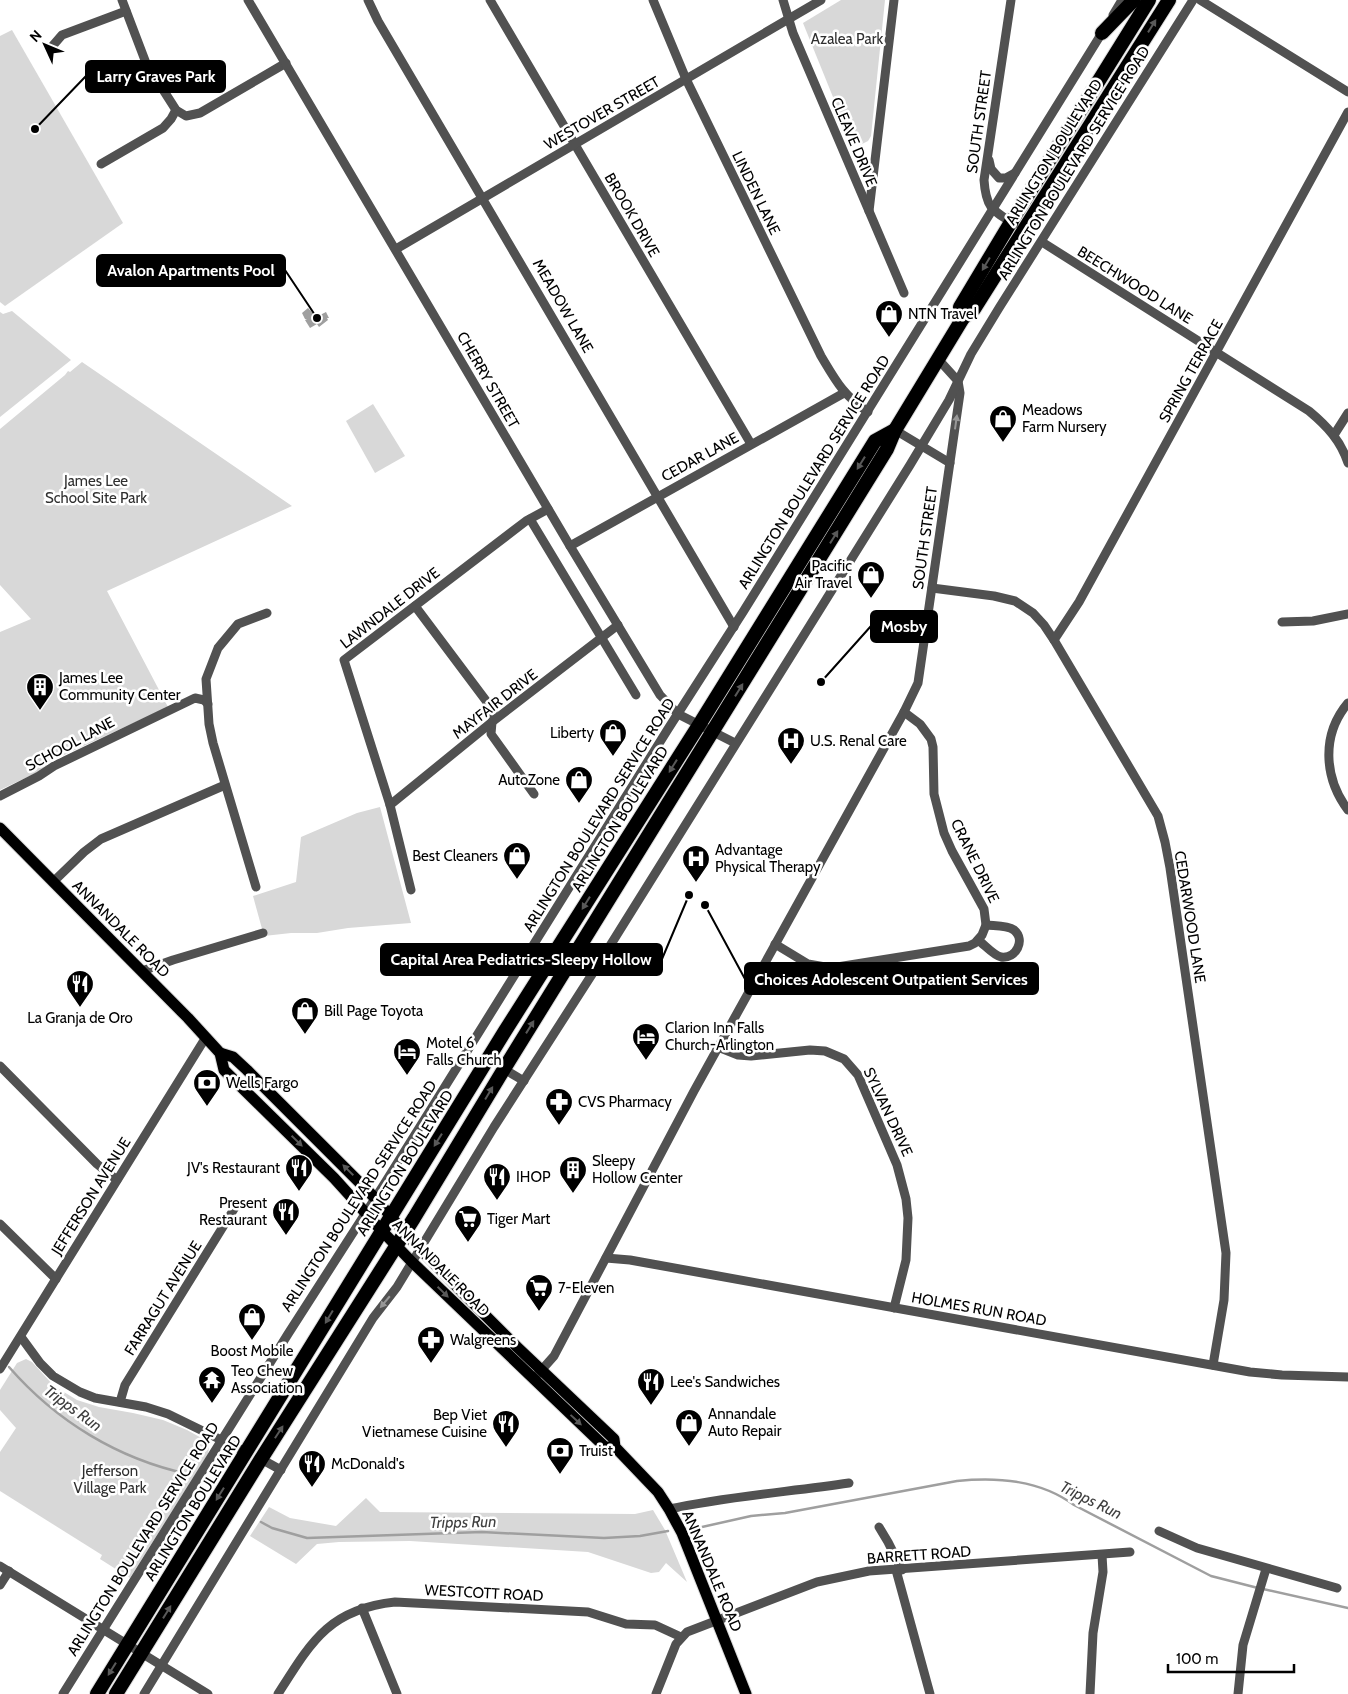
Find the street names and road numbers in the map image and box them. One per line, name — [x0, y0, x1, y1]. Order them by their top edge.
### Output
street label: ARLINGTON BOULEVARD SERVICE ROAD — [994, 43, 1154, 283]
street label: SOUTH STREET — [963, 69, 995, 175]
street label: WESTOVER STREET — [541, 73, 663, 153]
street label: ARLINGTON BOULEVARD — [1002, 76, 1106, 228]
street label: CLEAVE DRIVE — [827, 94, 881, 190]
street label: LINDEN LANE — [728, 148, 784, 238]
street label: BROOK DRIVE — [601, 170, 663, 260]
street label: BEECHWOOD LANE — [1074, 242, 1196, 328]
street label: MEADOW LANE — [529, 256, 597, 356]
street label: SPRING TERRACE — [1155, 316, 1227, 426]
street label: CHERRY STREET — [453, 329, 523, 431]
street label: ARLINGTON BOULEVARD SERVICE ROAD — [734, 352, 894, 592]
street label: CEDAR LANE — [658, 428, 742, 486]
street label: SOUTH STREET — [909, 485, 941, 591]
street label: LAWNDALE DRIVE — [337, 564, 443, 652]
street label: MAYFAIR DRIVE — [449, 665, 541, 743]
street label: ARLINGTON BOULEVARD SERVICE ROAD — [519, 695, 679, 935]
street label: SCHOOL LANE — [22, 713, 118, 775]
street label: ARLINGTON BOULEVARD — [568, 743, 672, 895]
street label: CRANE DRIVE — [947, 816, 1003, 906]
street label: CEDARWOOD LANE — [1171, 850, 1209, 984]
street label: ANNANDALE ROAD — [69, 877, 173, 981]
street label: SYLVAN DRIVE — [860, 1065, 916, 1159]
street label: ARLINGTON BOULEVARD SERVICE ROAD — [277, 1077, 441, 1315]
street label: ARLINGTON BOULEVARD — [353, 1087, 457, 1239]
street label: JEFFERSON AVENUE — [47, 1134, 134, 1259]
street label: ANNANDALE ROAD — [389, 1216, 493, 1320]
street label: FARRAGUT AVENUE — [121, 1237, 205, 1359]
street label: HOLMES RUN ROAD — [910, 1288, 1048, 1330]
street label: ARLINGTON BOULEVARD SERVICE ROAD — [63, 1419, 223, 1659]
street label: ARLINGTON BOULEVARD — [141, 1432, 245, 1584]
street label: ANNANDALE ROAD — [678, 1508, 746, 1634]
street label: BARRETT ROAD — [866, 1542, 972, 1568]
street label: WESTCOTT ROAD — [424, 1581, 544, 1605]

